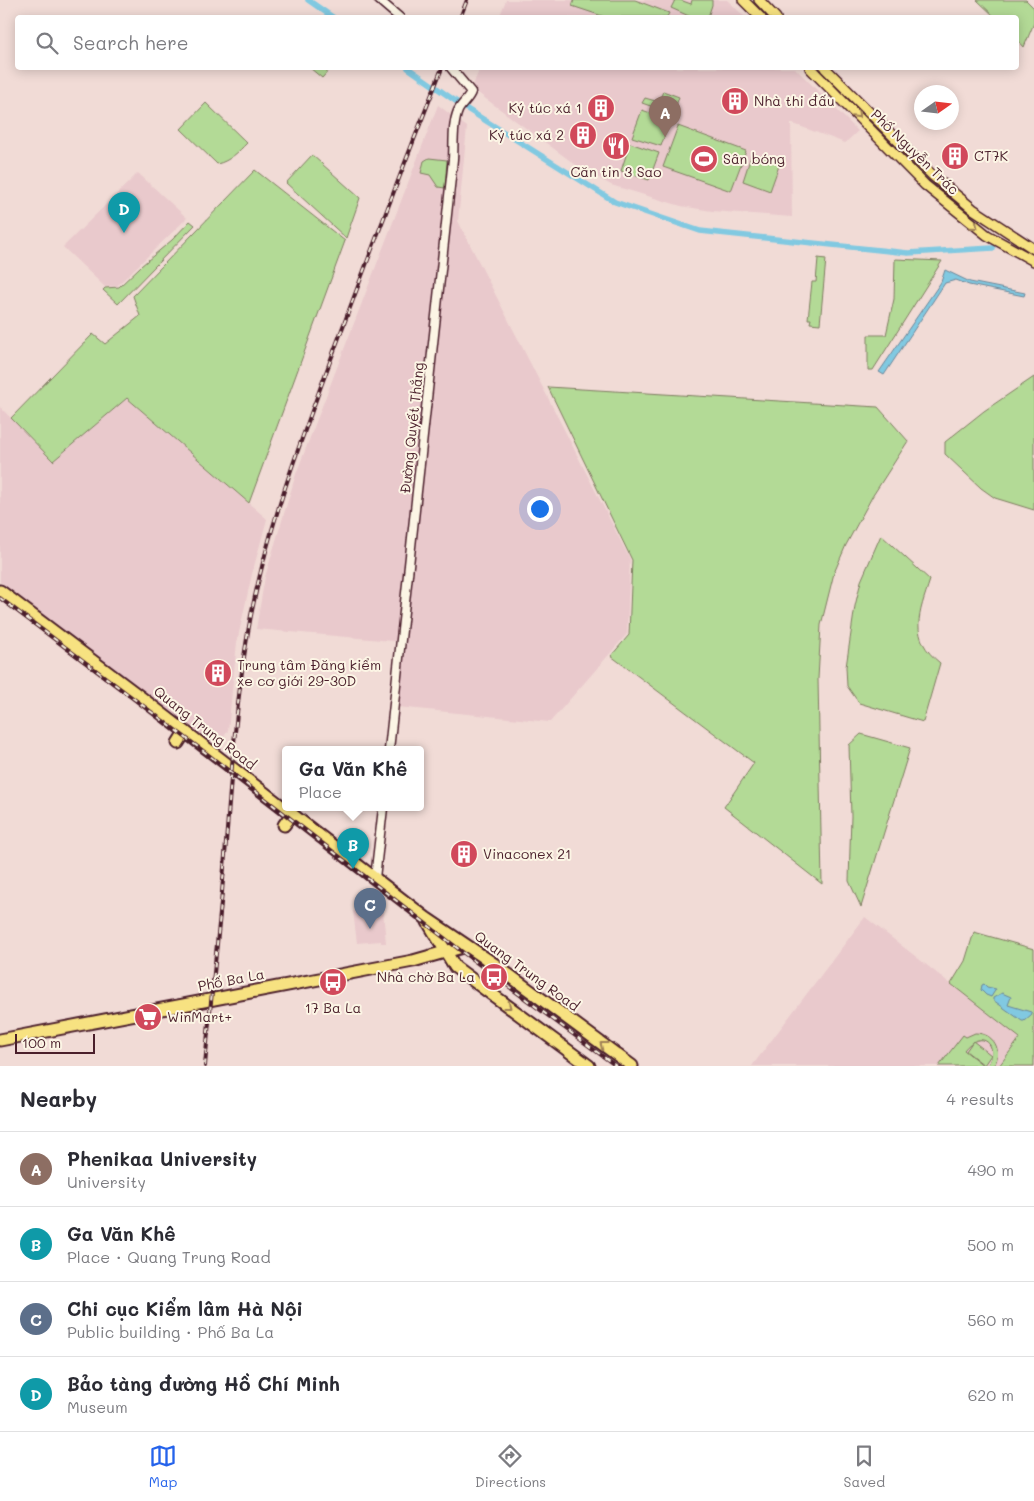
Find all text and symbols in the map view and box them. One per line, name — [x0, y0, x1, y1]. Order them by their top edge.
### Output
search box — [15, 15, 1019, 70]
icon: search — [33, 29, 61, 57]
text: Search here — [73, 30, 189, 55]
north arrow — [914, 85, 959, 130]
building icon: Nhà thi đấu — [720, 86, 750, 116]
place label: Nhà thi đấu — [754, 91, 835, 110]
building icon: Ký túc xá 1 — [586, 93, 616, 123]
pin: A — [649, 96, 681, 137]
place label: Ký túc xá 1 — [509, 98, 582, 117]
street label: Phố Nguyễn Trác — [867, 105, 963, 199]
one-way arrow — [851, 109, 860, 118]
building icon: Ký túc xá 2 — [568, 120, 598, 150]
place label: Ký túc xá 2 — [489, 125, 564, 144]
restaurant icon: Căn tin 3 Sao — [601, 131, 631, 161]
building icon: CT7K — [940, 141, 970, 171]
sports icon: Sân bóng — [689, 144, 719, 174]
place label: CT7K — [974, 146, 1009, 165]
place label: Sân bóng — [723, 149, 785, 168]
place label: Căn tin 3 Sao — [570, 162, 662, 181]
pin: D — [108, 192, 140, 233]
one-way arrow — [969, 220, 978, 228]
street label: Đường Quyết Thắng — [395, 361, 428, 495]
your location — [527, 496, 553, 522]
place label: Trung tâm Đăng kiểm xe cơ giới 29-30D — [237, 655, 381, 690]
building icon: Trung tâm Đăng kiểm xe cơ giới 29-30D — [203, 658, 233, 688]
street label: Quang Trung Road — [150, 682, 261, 774]
popup — [282, 746, 424, 811]
text: Ga Văn Khê — [299, 756, 407, 781]
text: Place — [299, 781, 342, 802]
pin: B — [337, 828, 369, 869]
building icon: Vinaconex 21 — [449, 839, 479, 869]
place label: Vinaconex 21 — [483, 844, 571, 863]
pin: C — [354, 888, 386, 929]
street label: Quang Trung Road — [471, 926, 584, 1015]
bus stop icon: Nhà chờ Ba La — [479, 962, 509, 992]
street label: Phố Ba La — [196, 964, 266, 995]
bus stop icon: 17 Ba La — [318, 967, 348, 997]
place label: Nhà chờ Ba La — [377, 967, 475, 986]
place label: 17 Ba La — [305, 998, 361, 1017]
one-way arrow — [502, 1000, 512, 1009]
supermarket icon: WinMart+ — [133, 1002, 163, 1032]
place label: WinMart+ — [167, 1007, 232, 1026]
scale bar — [15, 1031, 95, 1054]
text: 100 m — [22, 1033, 61, 1052]
one-way arrow — [599, 1042, 609, 1051]
text: Nearby — [20, 1085, 97, 1112]
text: 4 results — [946, 1088, 1014, 1109]
text: Phenikaa University — [67, 1146, 257, 1171]
text: A — [30, 1159, 42, 1180]
text: 490 m — [967, 1159, 1014, 1180]
text: University — [67, 1171, 146, 1192]
text: Ga Văn Khê — [67, 1221, 175, 1246]
text: B — [31, 1234, 41, 1255]
text: 500 m — [967, 1234, 1014, 1255]
text: Place · Quang Trung Road — [67, 1246, 271, 1267]
text: Chi cục Kiểm lâm Hà Nội — [67, 1296, 303, 1321]
text: C — [30, 1309, 42, 1330]
text: 560 m — [967, 1309, 1014, 1330]
text: Public building · Phố Ba La — [67, 1321, 274, 1342]
text: Bảo tàng đường Hồ Chí Minh — [67, 1371, 340, 1396]
text: D — [30, 1384, 42, 1405]
text: 620 m — [968, 1384, 1014, 1405]
text: Museum — [67, 1396, 128, 1417]
tab: Map — [149, 1442, 177, 1491]
tab: Directions — [475, 1442, 546, 1491]
tab: Saved — [844, 1442, 885, 1491]

